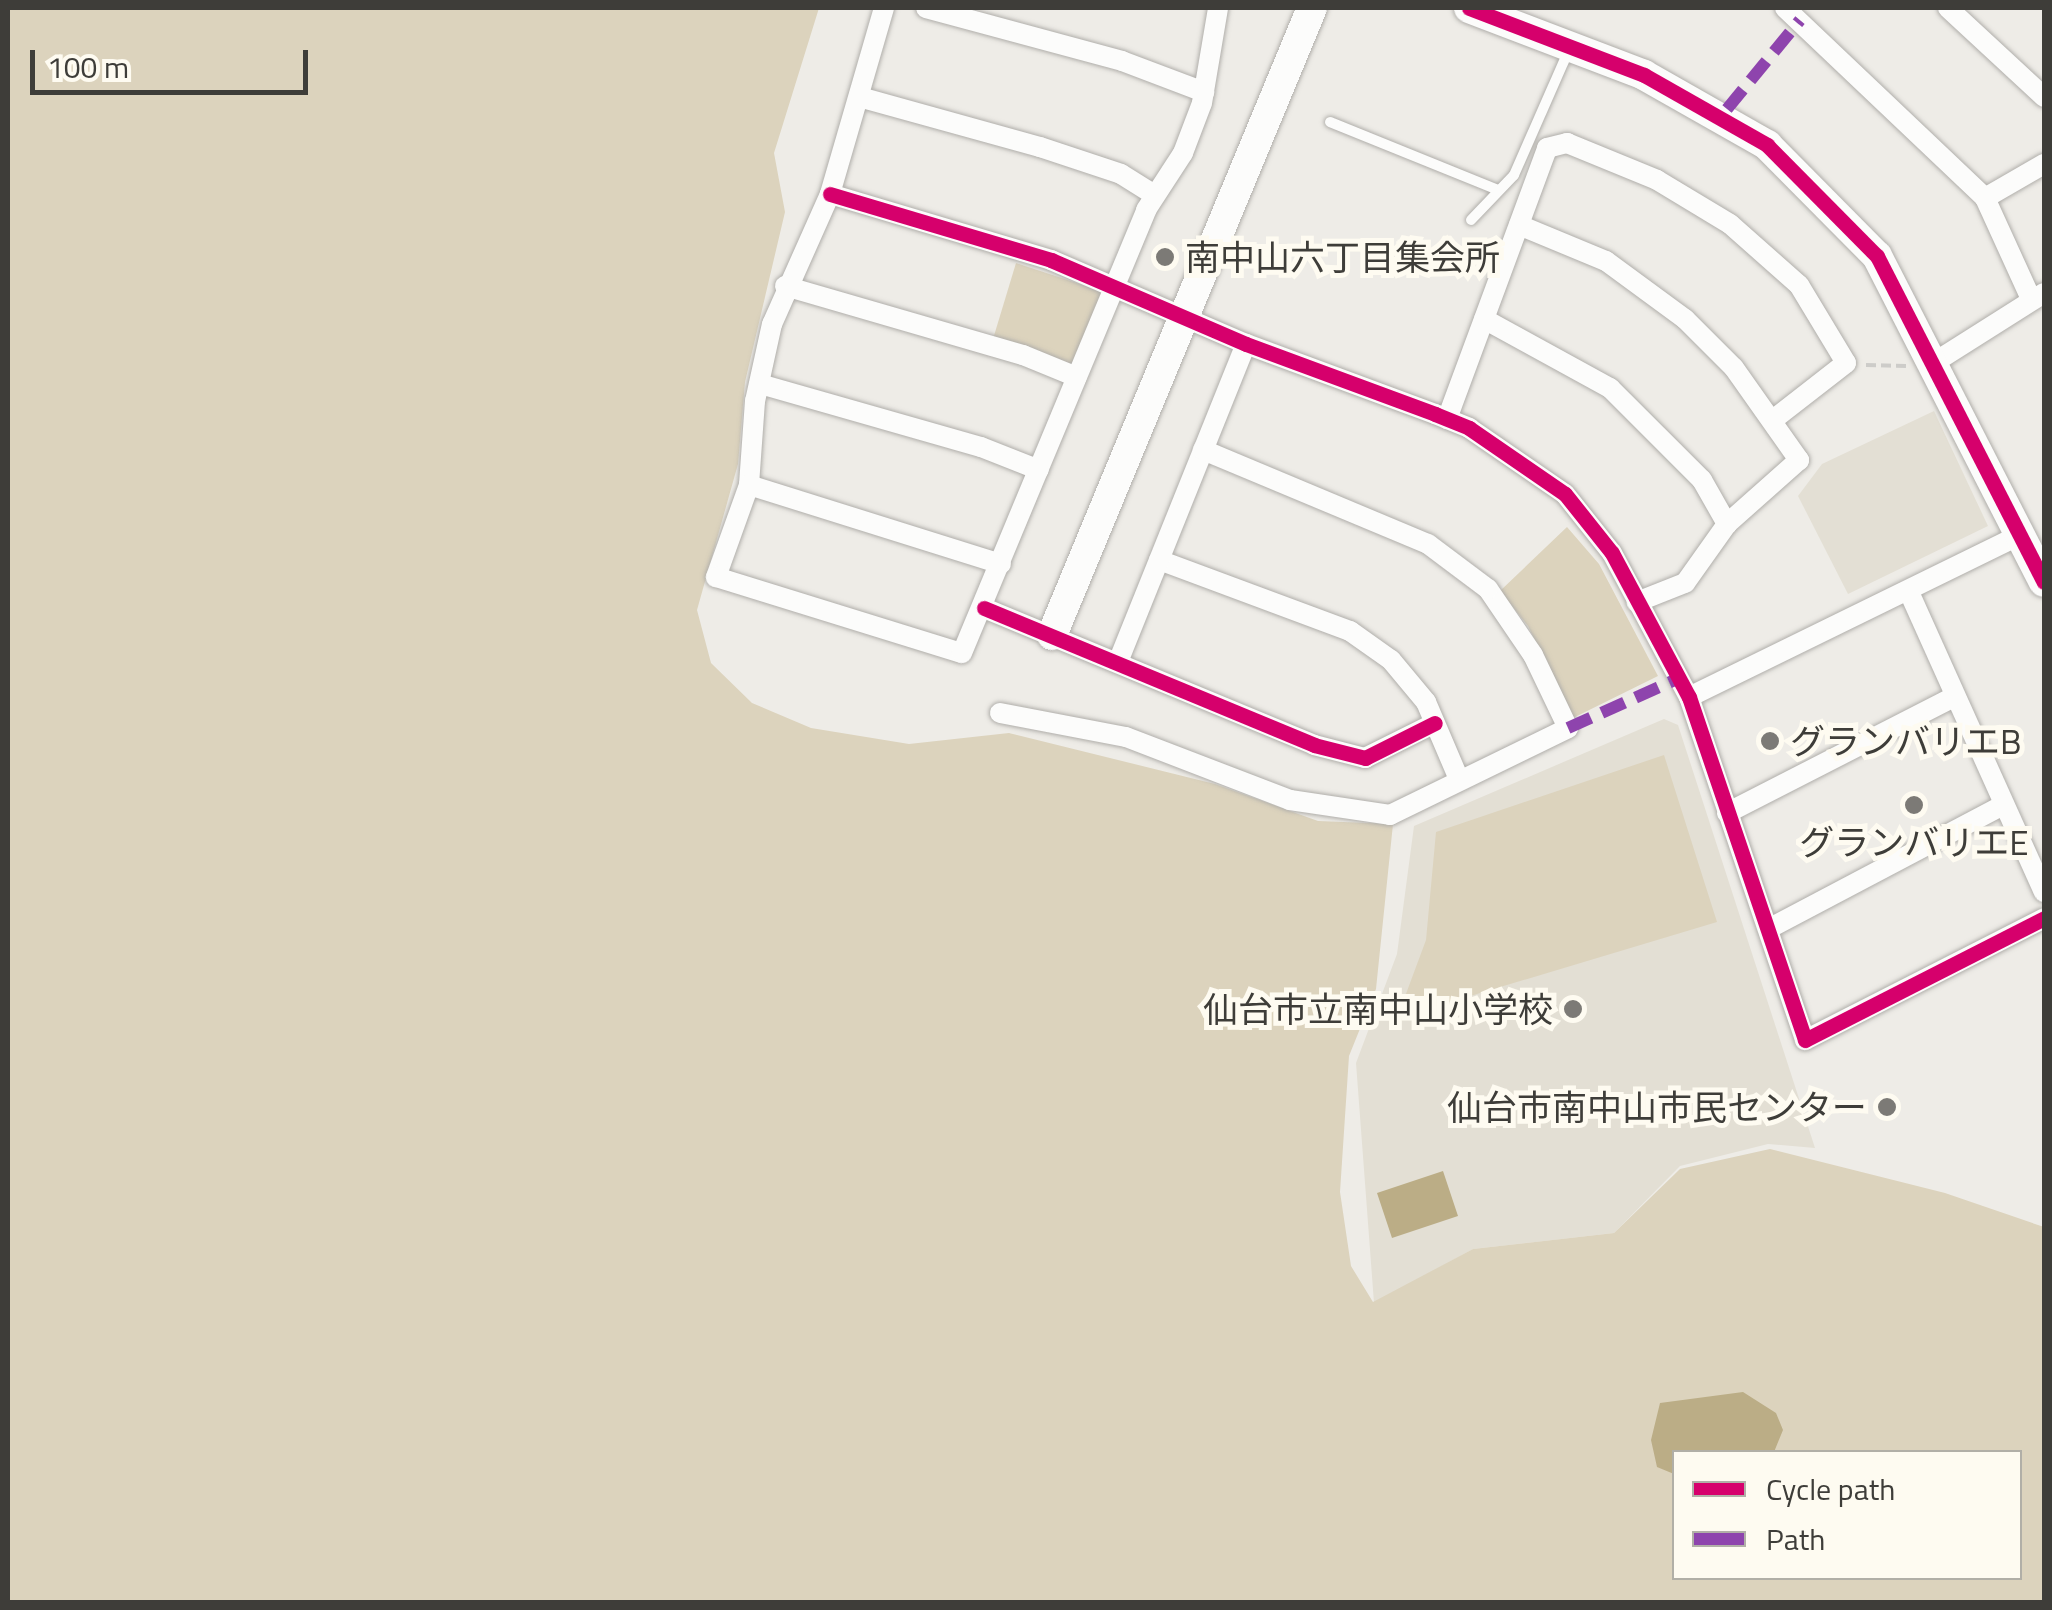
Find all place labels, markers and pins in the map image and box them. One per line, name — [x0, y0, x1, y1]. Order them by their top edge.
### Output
place label: 南中山六丁目集会所 — [1185, 236, 1500, 278]
marker: 南中山六丁目集会所 — [1154, 246, 1176, 268]
place label: グランバリエB — [1790, 720, 2022, 762]
marker: グランバリエB — [1759, 730, 1781, 752]
marker: グランバリエE — [1903, 794, 1925, 816]
place label: グランバリエE — [1799, 821, 2029, 863]
place label: 仙台市立南中山小学校 — [1203, 988, 1553, 1030]
marker: 仙台市立南中山小学校 — [1562, 998, 1584, 1020]
place label: 仙台市南中山市民センター — [1447, 1086, 1867, 1128]
marker: 仙台市南中山市民センター — [1876, 1096, 1898, 1118]

